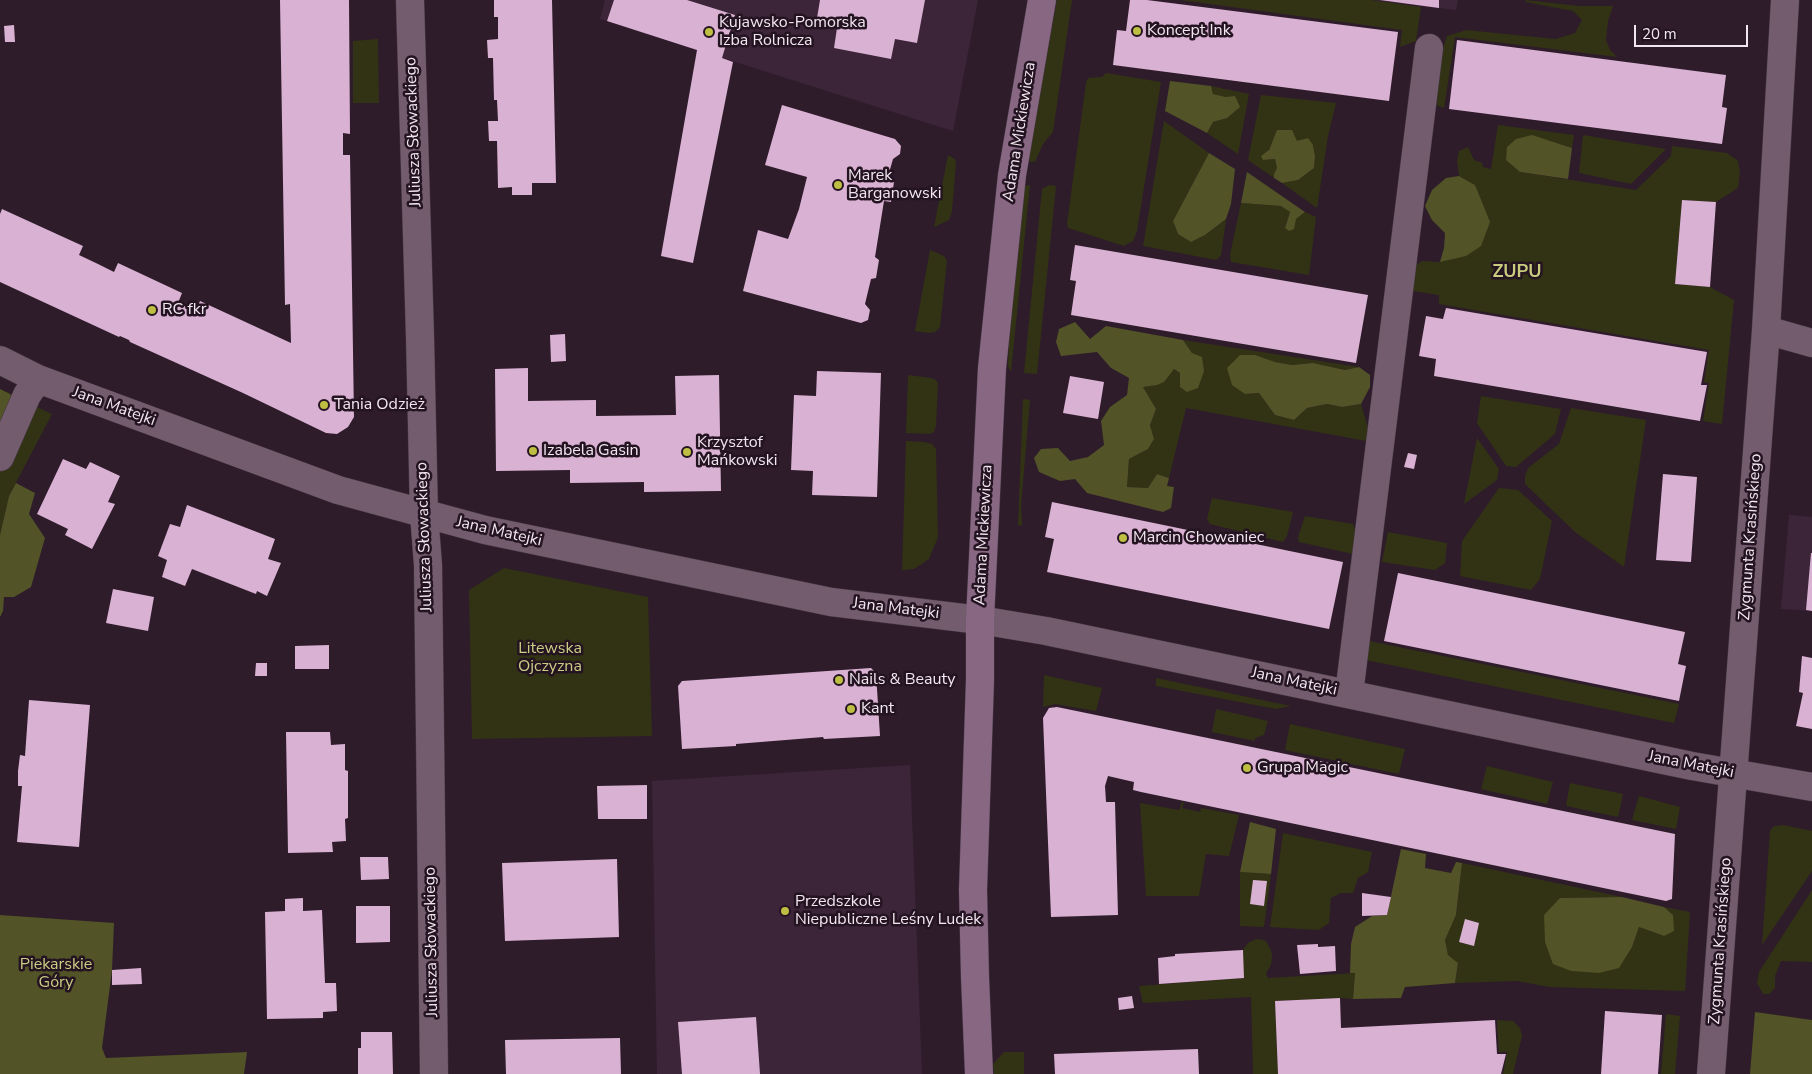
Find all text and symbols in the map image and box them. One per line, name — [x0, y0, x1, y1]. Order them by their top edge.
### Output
place label: Kujawsko-Pomorska Izba Rolnicza — [719, 13, 866, 51]
scale bar — [1637, 15, 1751, 47]
place label: Koncept Ink — [1147, 21, 1231, 41]
text: 20 m — [1642, 24, 1677, 44]
marker: Koncept Ink — [1131, 25, 1143, 37]
marker: Kujawsko-Pomorska Izba Rolnicza — [703, 26, 715, 38]
street label: Juliusza Słowackiego — [402, 57, 426, 207]
street label: Adama Mickiewicza — [999, 61, 1041, 203]
place label: Marek Barganowski — [848, 166, 941, 204]
marker: Marek Barganowski — [832, 179, 844, 191]
district label: ZUPU — [1492, 262, 1542, 284]
place label: RC fkr — [162, 300, 207, 320]
marker: RC fkr — [146, 304, 158, 316]
street label: Jana Matejki — [70, 383, 158, 431]
place label: Tania Odzież — [334, 395, 425, 415]
marker: Tania Odzież — [318, 399, 330, 411]
place label: Krzysztof Mańkowski — [697, 433, 778, 471]
place label: Izabela Gasin — [543, 441, 639, 461]
marker: Izabela Gasin — [527, 445, 539, 457]
marker: Krzysztof Mańkowski — [681, 446, 693, 458]
street label: Zygmunta Krasińskiego — [1736, 453, 1766, 621]
street label: Juliusza Słowackiego — [413, 462, 437, 612]
street label: Adama Mickiewicza — [971, 464, 997, 606]
street label: Jana Matejki — [454, 513, 544, 551]
place label: Marcin Chowaniec — [1133, 528, 1264, 548]
marker: Marcin Chowaniec — [1117, 532, 1129, 544]
street label: Jana Matejki — [852, 594, 940, 624]
park label: Litewska Ojczyzna — [518, 639, 582, 677]
street label: Jana Matejki — [1249, 664, 1339, 700]
place label: Nails & Beauty — [849, 670, 955, 690]
marker: Nails & Beauty — [833, 674, 845, 686]
place label: Kant — [861, 699, 894, 719]
marker: Kant — [845, 703, 857, 715]
street label: Jana Matejki — [1646, 747, 1736, 783]
place label: Grupa Magic — [1257, 758, 1348, 778]
marker: Grupa Magic — [1241, 762, 1253, 774]
street label: Zygmunta Krasińskiego — [1706, 857, 1736, 1025]
street label: Juliusza Słowackiego — [421, 867, 443, 1017]
place label: Przedszkole Niepubliczne Leśny Ludek — [795, 892, 981, 930]
marker: Przedszkole Niepubliczne Leśny Ludek — [779, 905, 791, 917]
park label: Piekarskie Góry — [20, 955, 92, 993]

